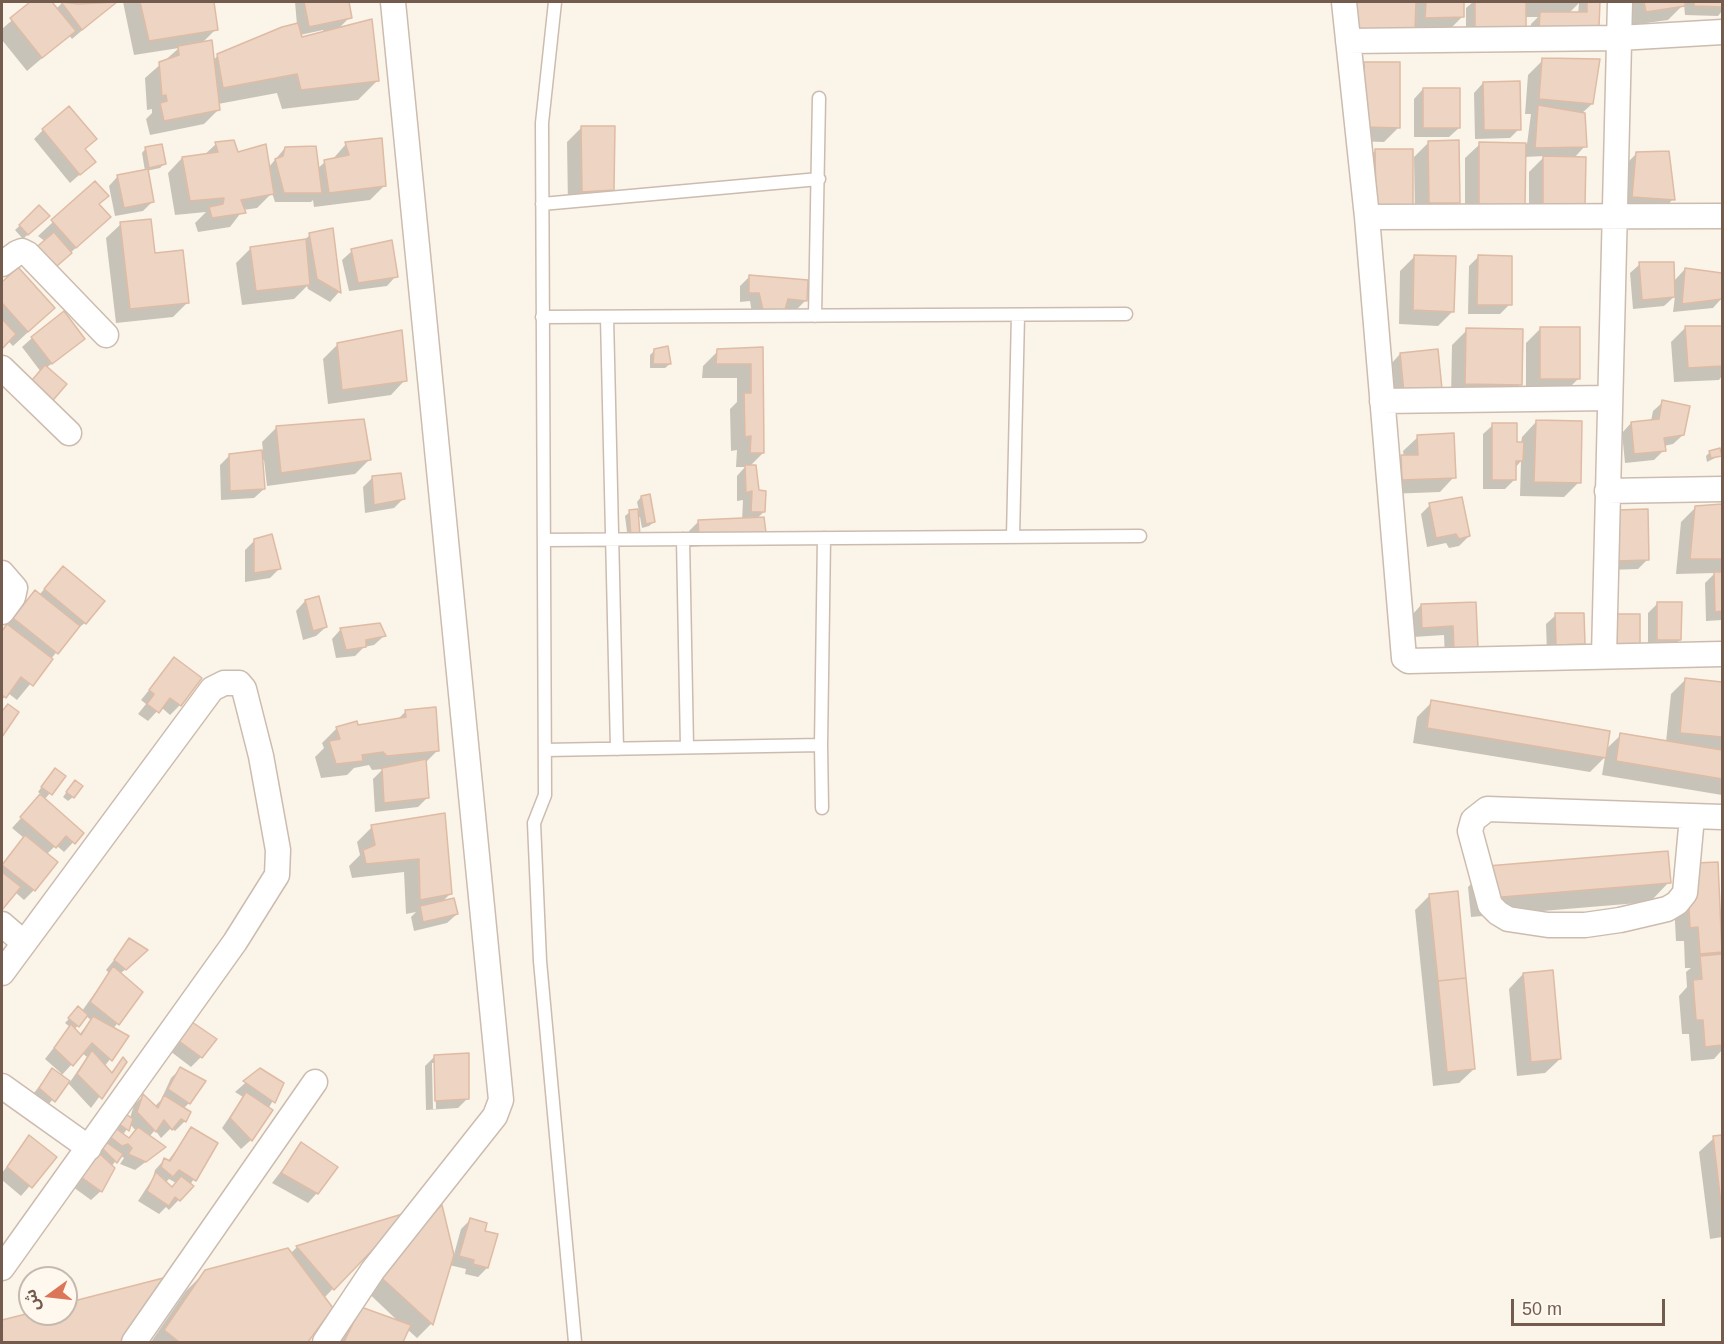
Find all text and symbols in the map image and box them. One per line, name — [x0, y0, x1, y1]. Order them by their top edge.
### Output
north arrow — [18, 1266, 78, 1326]
text: ش — [21, 1287, 43, 1313]
scale bar — [1514, 1287, 1668, 1325]
text: 50 m — [1522, 1299, 1562, 1319]

